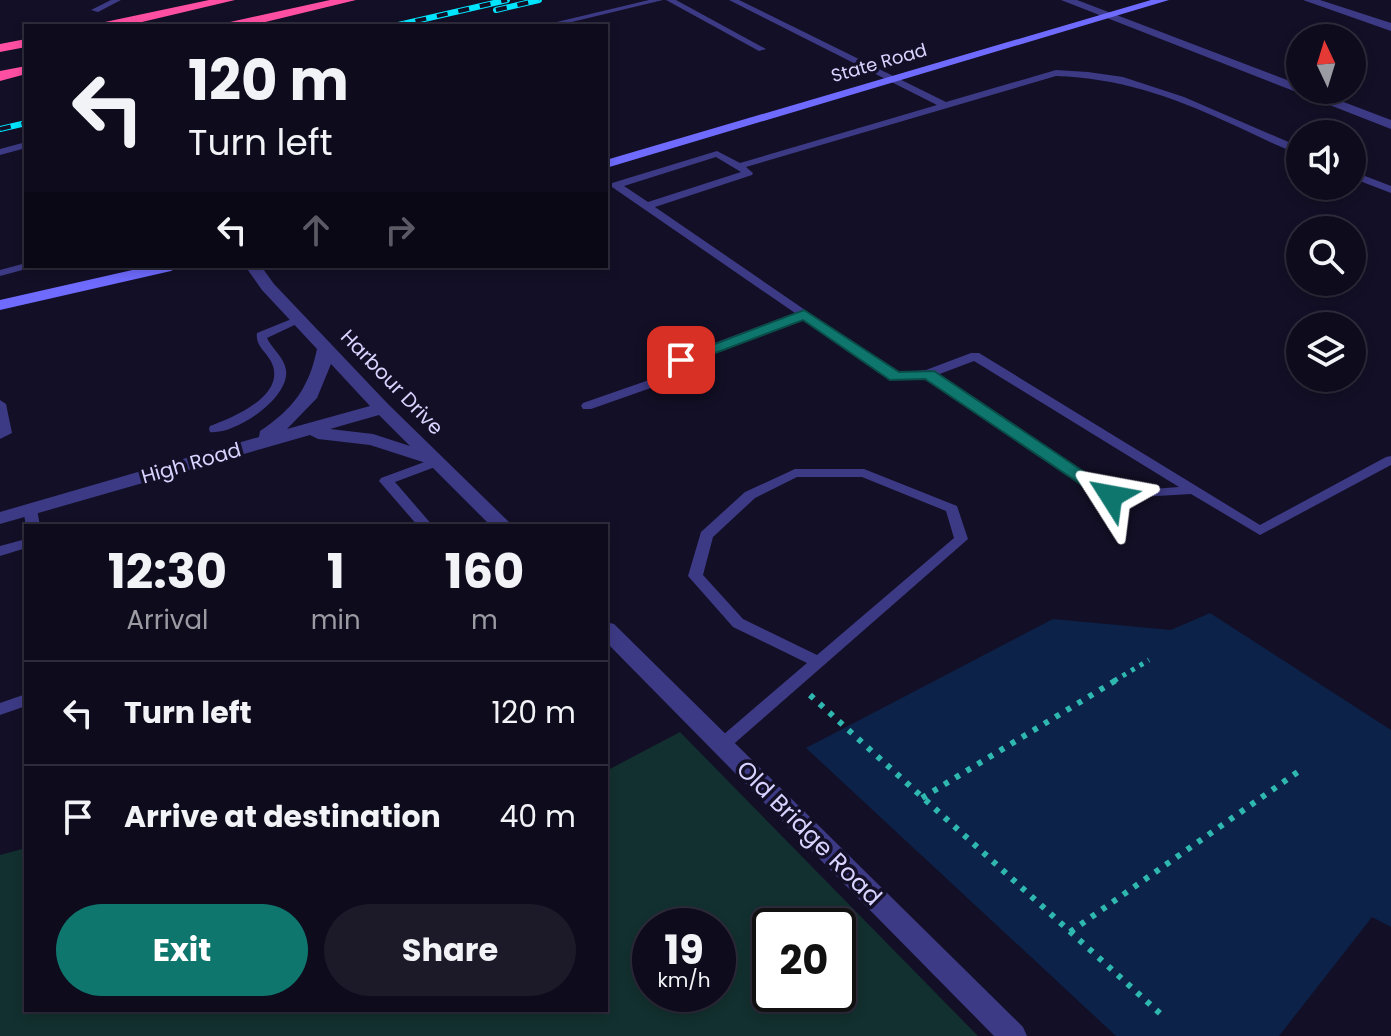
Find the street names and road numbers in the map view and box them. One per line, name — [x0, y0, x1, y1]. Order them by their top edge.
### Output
street label: State Road — [828, 37, 930, 88]
street label: Harbour Drive — [334, 323, 450, 441]
street label: High Road — [138, 435, 244, 491]
street label: Old Bridge Road — [729, 753, 889, 913]

